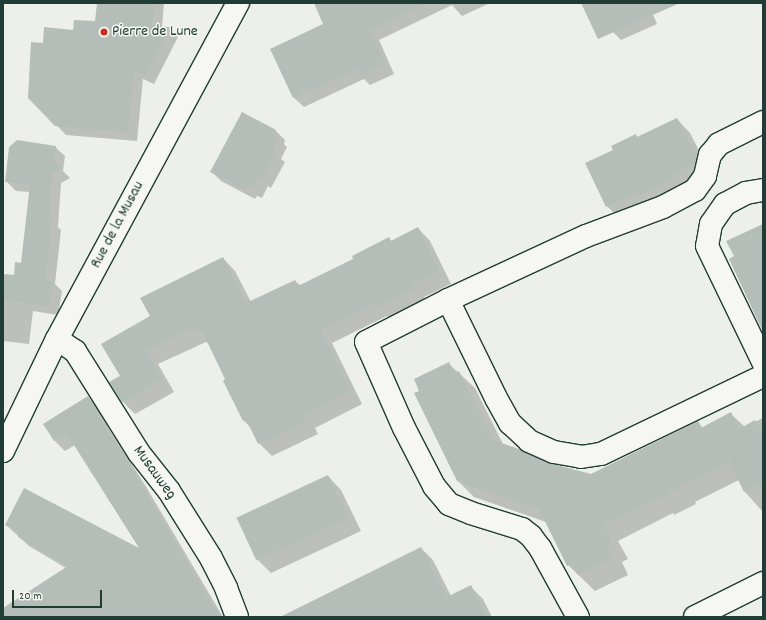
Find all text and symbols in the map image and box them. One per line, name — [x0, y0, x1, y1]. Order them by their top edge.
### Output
place label: Pierre de Lune — [112, 22, 198, 42]
marker: Pierre de Lune — [99, 27, 109, 37]
street label: Rue de la Musau — [87, 178, 149, 272]
street label: Musauweg — [128, 442, 180, 504]
scale bar — [14, 582, 104, 608]
text: 20 m — [19, 588, 42, 605]

